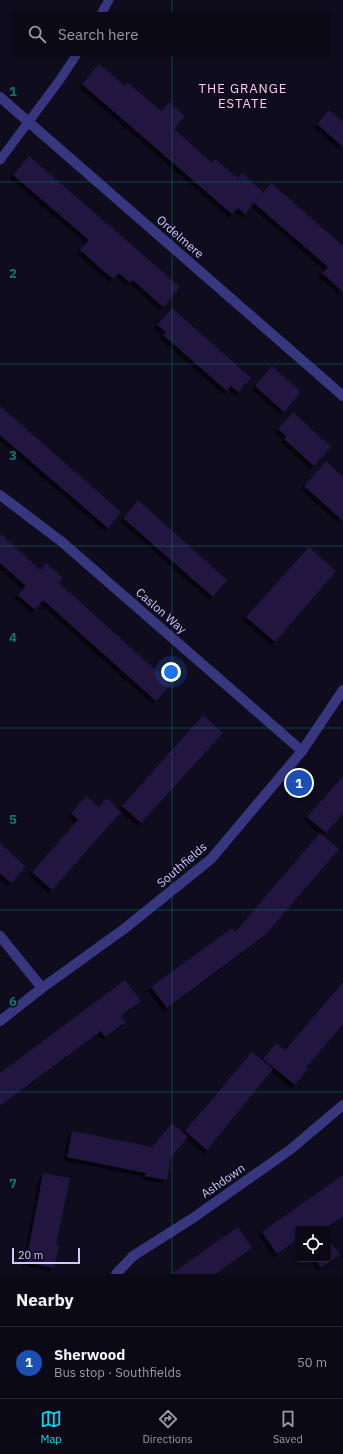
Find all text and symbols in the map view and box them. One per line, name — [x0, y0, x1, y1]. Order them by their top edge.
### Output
search box — [12, 12, 331, 56]
icon: search — [26, 23, 48, 45]
text: Search here — [58, 25, 138, 44]
district label: THE GRANGE ESTATE — [199, 80, 287, 112]
text: 1 — [9, 83, 17, 100]
street label: Ordelmere — [154, 212, 207, 261]
text: 2 — [9, 265, 17, 282]
text: 3 — [9, 447, 17, 464]
street label: Caslon Way — [133, 585, 190, 637]
text: 4 — [9, 629, 17, 646]
your location — [161, 662, 181, 682]
pin: 1 — [286, 768, 312, 798]
text: 5 — [9, 811, 17, 828]
street label: Southfields — [154, 839, 210, 890]
text: 6 — [9, 993, 17, 1010]
street label: Ashdown — [198, 1160, 248, 1201]
text: 7 — [9, 1175, 17, 1192]
map controls — [295, 1226, 331, 1262]
button: locate — [295, 1226, 331, 1262]
scale bar — [12, 1246, 80, 1265]
text: 20 m — [18, 1248, 43, 1262]
text: Nearby — [16, 1289, 74, 1311]
text: Sherwood — [54, 1345, 125, 1364]
text: 1 — [25, 1354, 33, 1371]
text: 50 m — [297, 1354, 327, 1371]
text: Bus stop · Southfields — [54, 1364, 181, 1381]
tab: Map — [40, 1408, 62, 1446]
tab: Directions — [142, 1408, 193, 1446]
tab: Saved — [273, 1408, 303, 1446]

